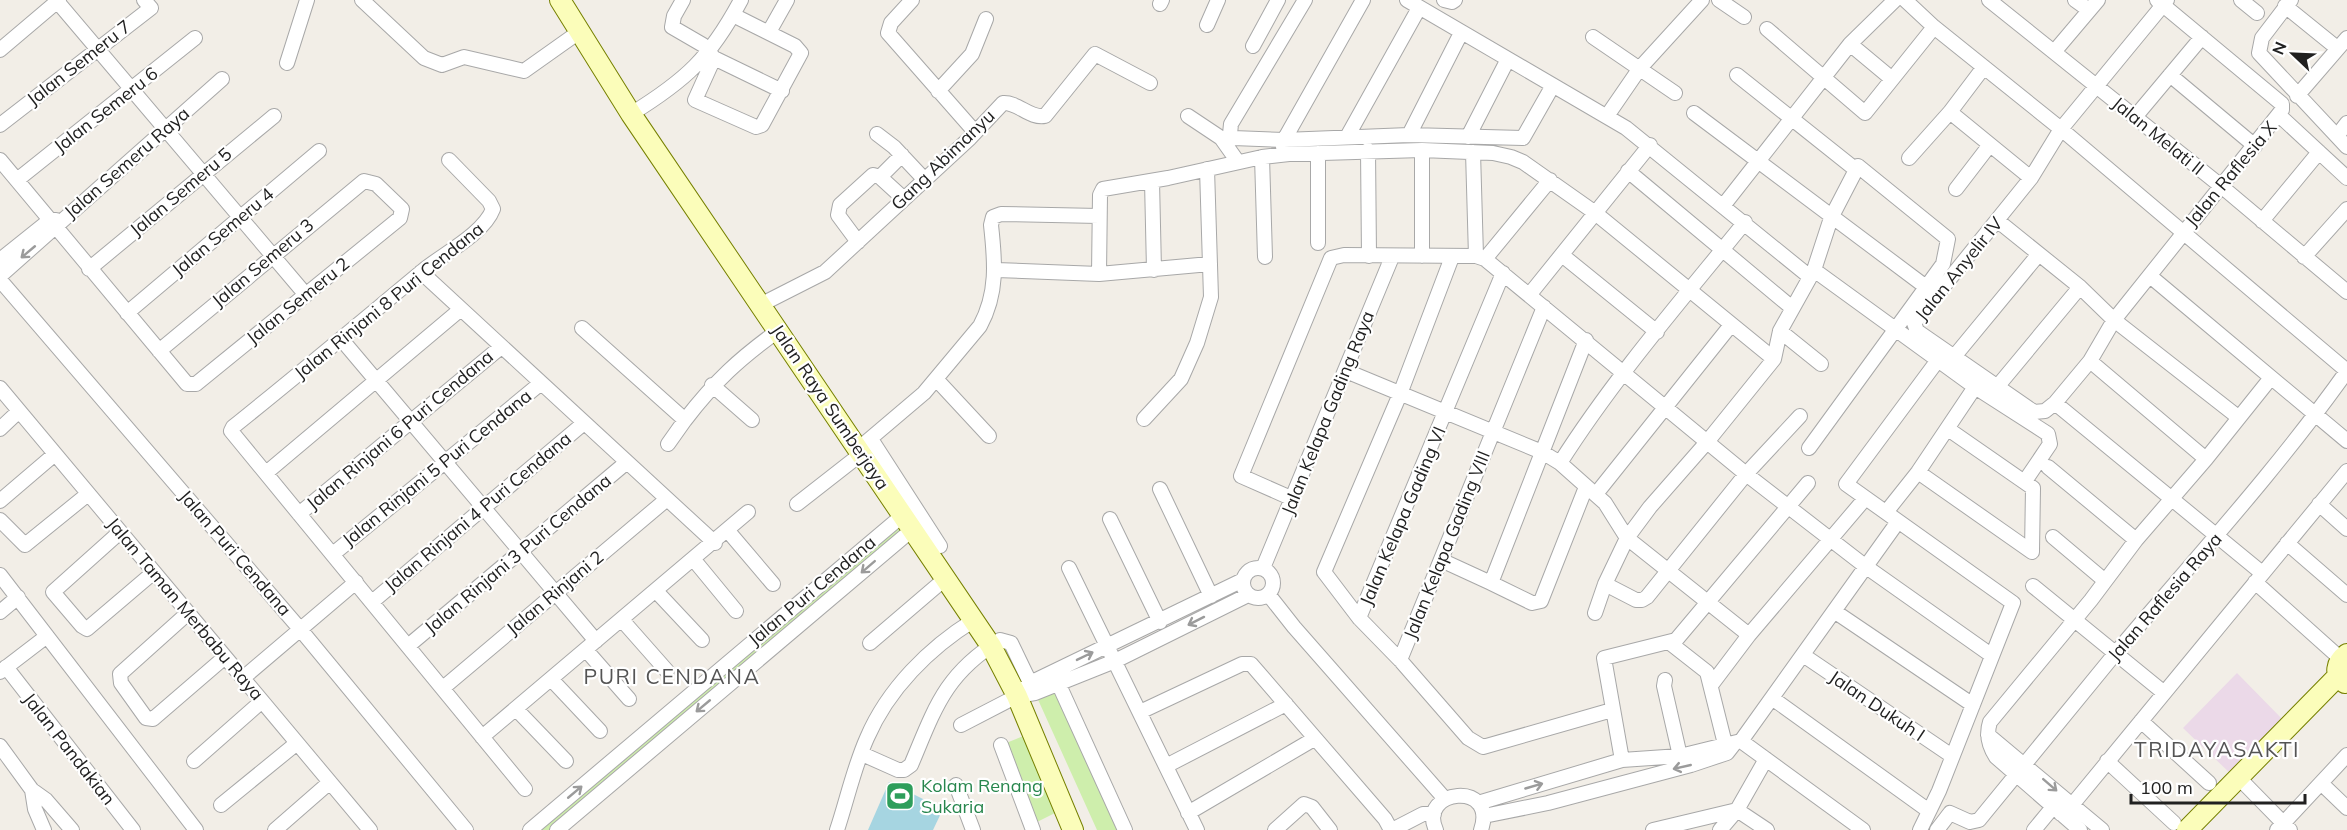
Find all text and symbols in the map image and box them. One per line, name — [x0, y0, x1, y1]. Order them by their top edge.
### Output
street label: Jalan Semeru 7 — [22, 15, 135, 110]
north arrow — [2263, 24, 2323, 84]
text: N — [2268, 39, 2291, 58]
street label: Jalan Semeru 6 — [49, 62, 162, 157]
street label: Jalan Melati II — [2108, 91, 2209, 180]
street label: Jalan Semeru Raya — [59, 102, 194, 223]
street label: Gang Abimanyu — [886, 104, 999, 215]
street label: Jalan Raflesia X — [2180, 116, 2282, 231]
street label: Jalan Semeru 5 — [125, 142, 237, 241]
street label: Jalan Semeru 4 — [167, 182, 279, 281]
street label: Jalan Anyelir IV — [1910, 212, 2008, 325]
street label: Jalan Semeru 3 — [207, 213, 318, 312]
street label: Jalan Rinjani 8 Puri Cendana — [289, 217, 488, 384]
one-way arrow — [20, 246, 36, 259]
street label: Jalan Semeru 2 — [241, 252, 354, 349]
street label: Jalan Kelapa Gading Raya — [1276, 307, 1379, 518]
street label: Jalan Raya Sumberjaya — [766, 320, 894, 494]
street label: Jalan Rinjani 6 Puri Cendana — [302, 345, 498, 515]
street label: Jalan Rinjani 5 Puri Cendana — [337, 384, 536, 551]
street label: Jalan Kelapa Gading VI — [1354, 423, 1451, 609]
street label: Jalan Rinjani 4 Puri Cendana — [380, 427, 576, 597]
street label: Jalan Kelapa Gading VIII — [1398, 447, 1495, 642]
street label: Jalan Rinjani 3 Puri Cendana — [420, 469, 616, 639]
street label: Jalan Puri Cendana — [174, 485, 296, 620]
street label: Jalan Taman Merbabu Raya — [102, 513, 269, 705]
street label: Jalan Raflesia Raya — [2103, 528, 2227, 666]
street label: Jalan Puri Cendana — [743, 531, 880, 651]
street label: Jalan Rinjani 2 — [501, 545, 608, 640]
one-way arrow — [861, 560, 876, 574]
one-way arrow — [1187, 616, 1205, 628]
one-way arrow — [1075, 650, 1093, 662]
district label: PURI CENDANA — [584, 663, 760, 689]
street label: Jalan Dukuh I — [1825, 665, 1929, 746]
street label: Jalan Pandakian — [18, 688, 120, 809]
one-way arrow — [696, 699, 711, 713]
district label: TRIDAYASAKTI — [2134, 736, 2300, 762]
one-way arrow — [1673, 761, 1692, 773]
scale bar — [2131, 767, 2305, 805]
place label: Kolam Renang Sukaria — [921, 774, 1043, 818]
text: 100 m — [2140, 776, 2193, 799]
one-way arrow — [2042, 778, 2057, 792]
sports icon: Kolam Renang Sukaria — [884, 780, 916, 812]
one-way arrow — [1524, 780, 1543, 791]
one-way arrow — [567, 785, 582, 799]

